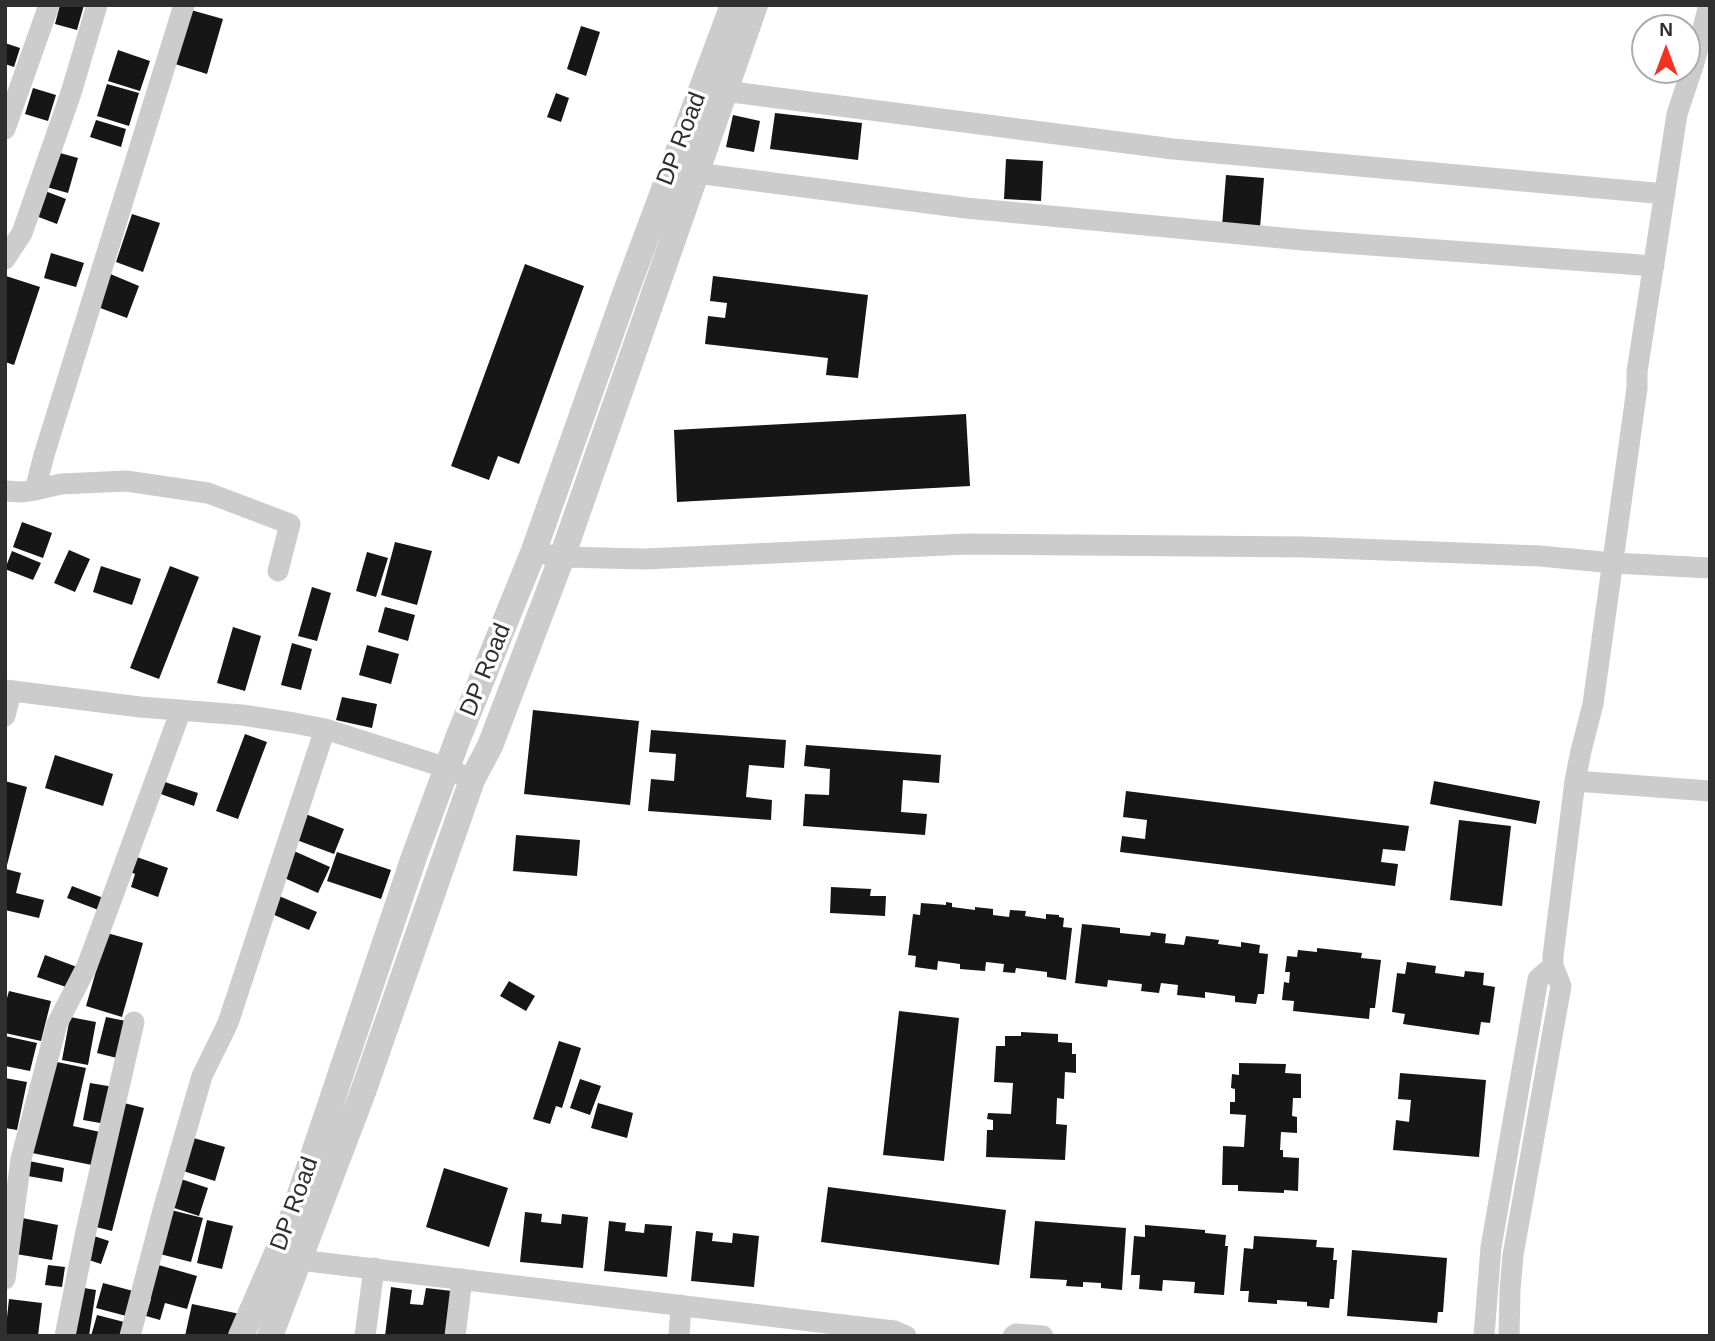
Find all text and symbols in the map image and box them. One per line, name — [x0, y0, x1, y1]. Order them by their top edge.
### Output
north arrow — [1631, 14, 1701, 84]
text: N — [1659, 19, 1673, 40]
street label: DP Road — [651, 88, 713, 190]
street label: DP Road — [454, 619, 518, 721]
street label: DP Road — [265, 1153, 325, 1255]

